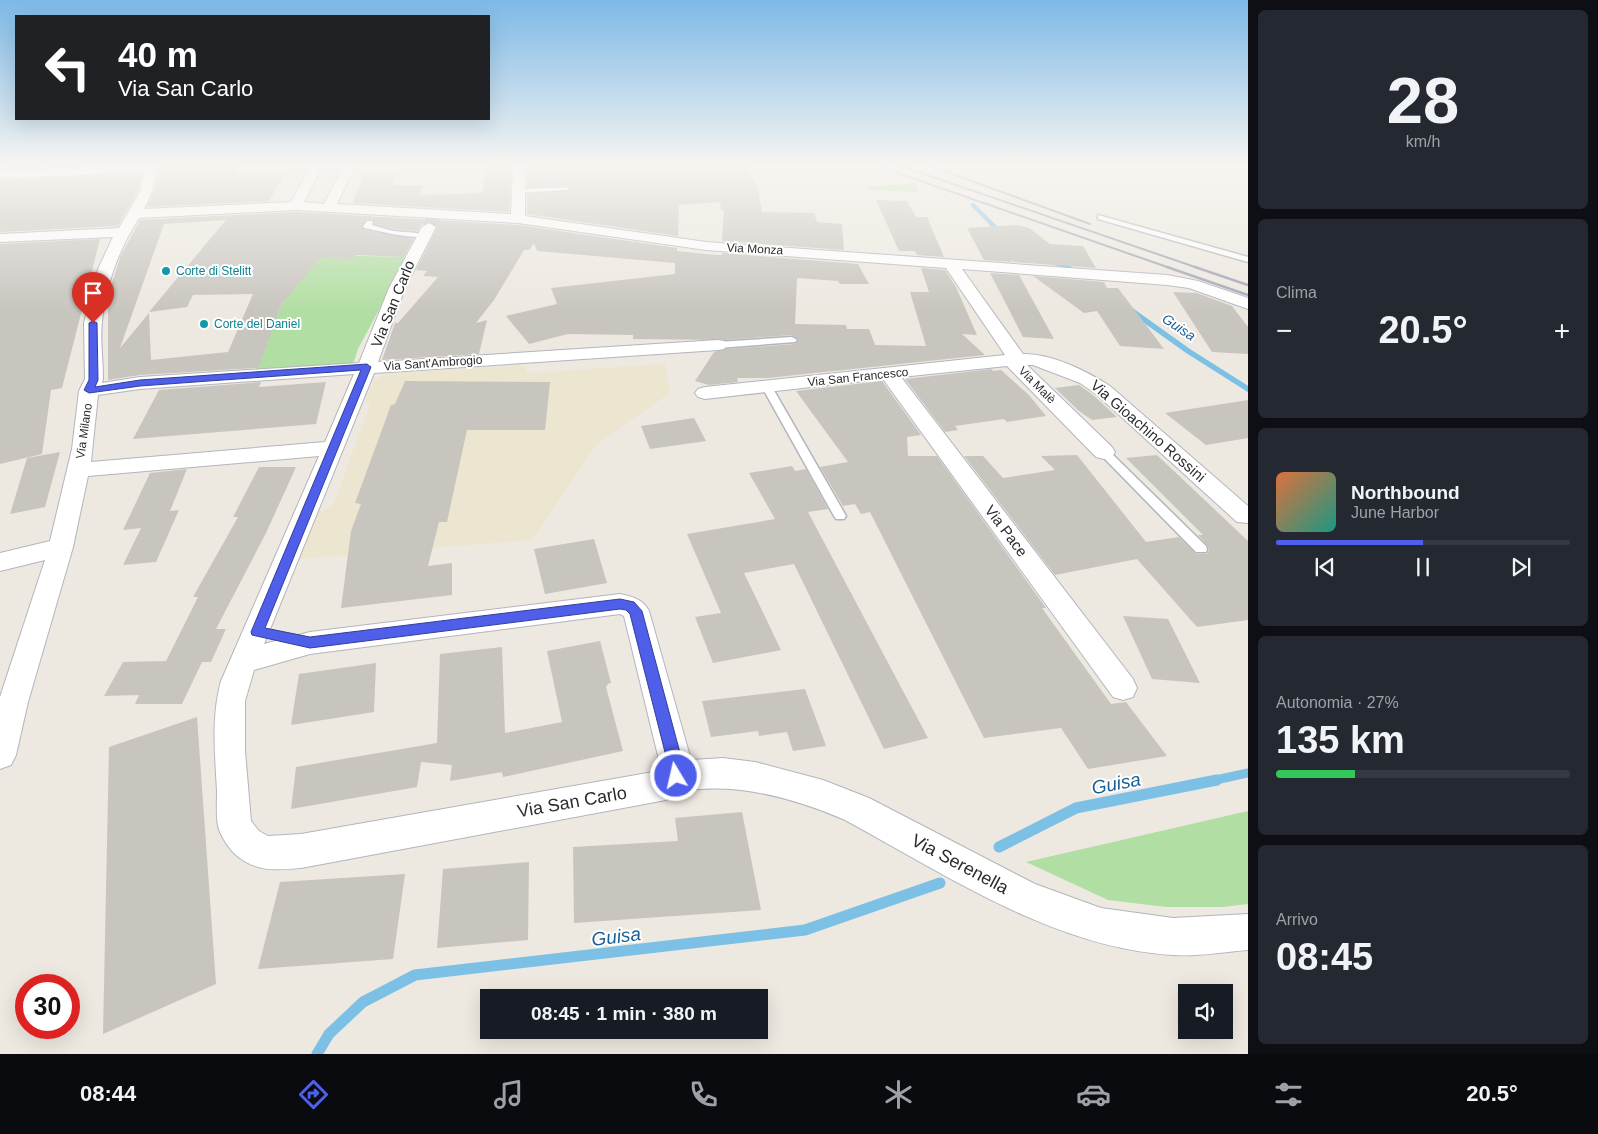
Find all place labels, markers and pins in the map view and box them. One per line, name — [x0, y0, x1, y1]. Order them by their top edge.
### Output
place label: Corte di Stelitt — [176, 264, 252, 278]
marker: Corte di Stelitt — [160, 265, 172, 277]
pin — [72, 272, 114, 323]
place label: Corte del Daniel — [214, 317, 300, 331]
marker: Corte del Daniel — [198, 318, 210, 330]

